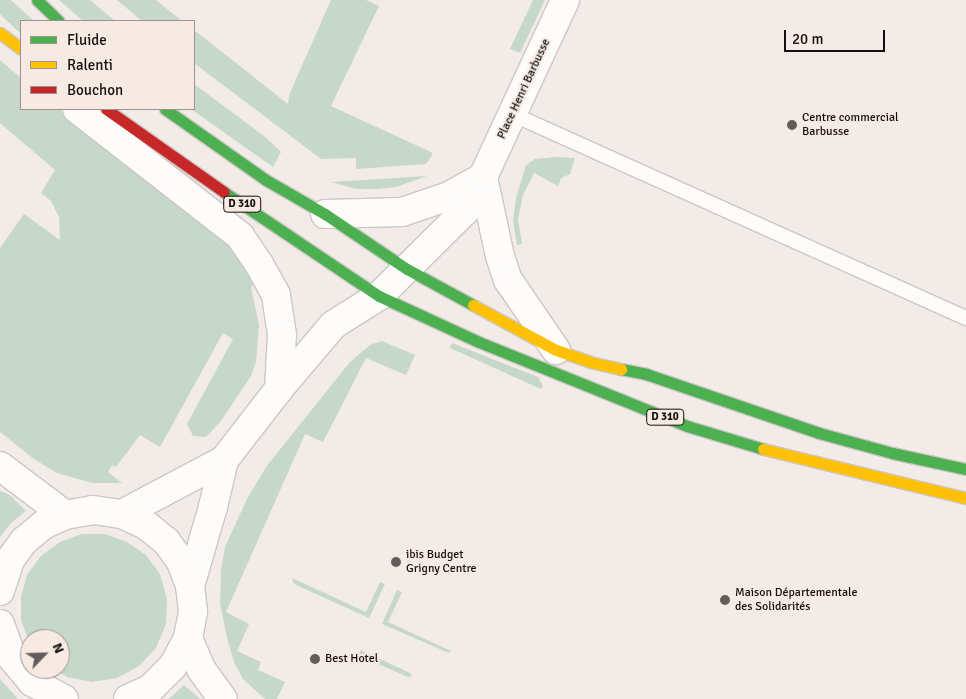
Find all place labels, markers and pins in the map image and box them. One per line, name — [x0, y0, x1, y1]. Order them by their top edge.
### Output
place label: Centre commercial Barbusse — [802, 111, 899, 139]
marker: Centre commercial Barbusse — [786, 119, 798, 131]
place label: ibis Budget Grigny Centre — [406, 548, 477, 576]
marker: ibis Budget Grigny Centre — [390, 556, 402, 568]
place label: Maison Départementale des Solidarités — [735, 586, 858, 614]
marker: Maison Départementale des Solidarités — [719, 594, 731, 606]
place label: Best Hotel — [325, 652, 378, 666]
marker: Best Hotel — [309, 653, 321, 665]

